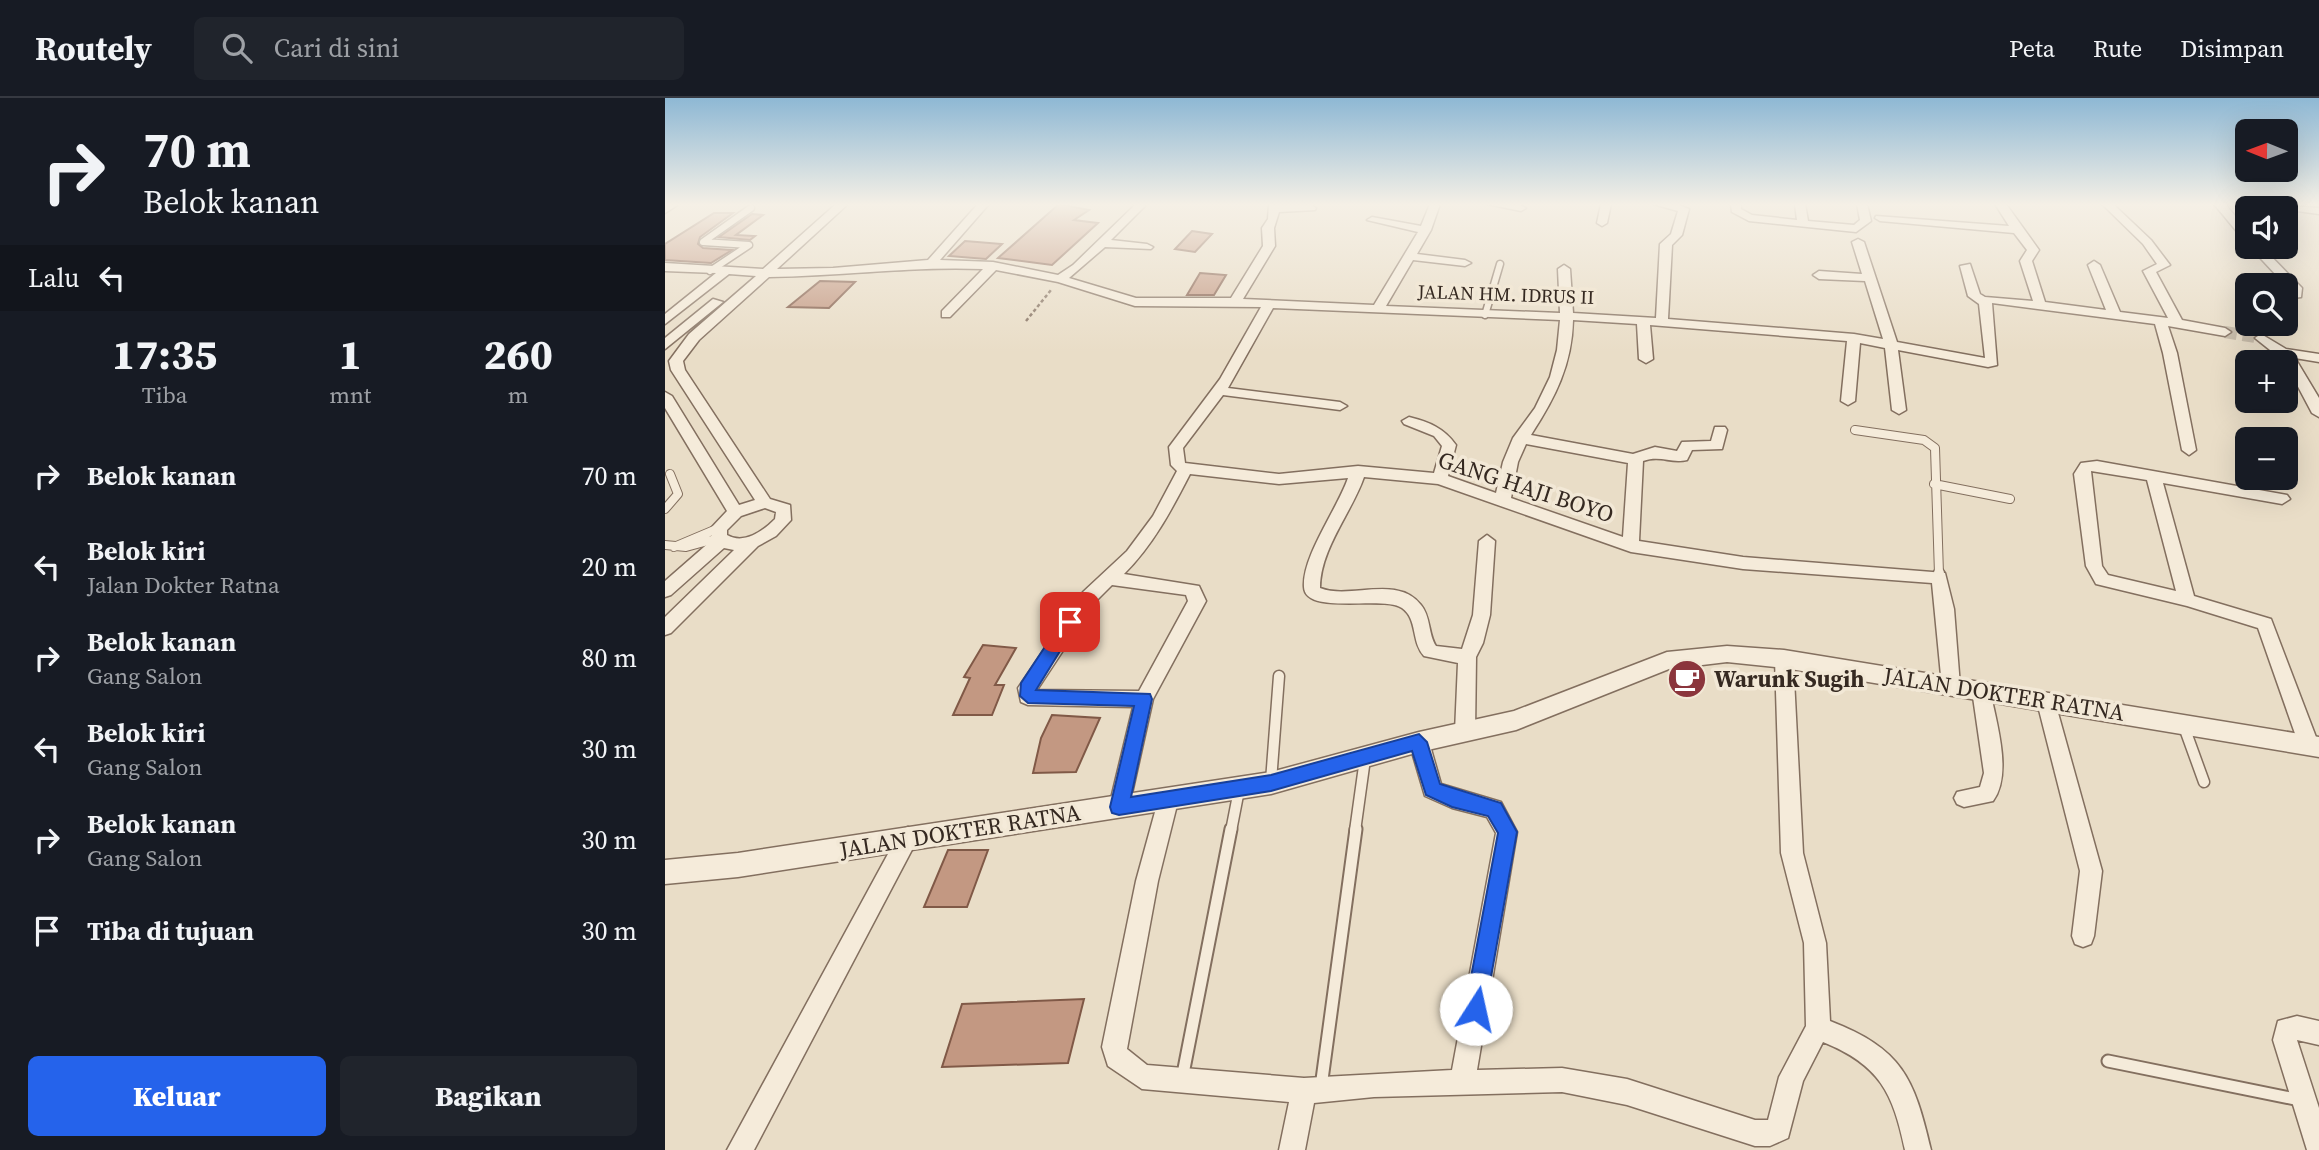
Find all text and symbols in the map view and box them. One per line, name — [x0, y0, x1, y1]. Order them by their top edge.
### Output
search box — [194, 17, 684, 80]
text: Routely — [35, 26, 152, 71]
icon: search — [218, 29, 256, 67]
text: Cari di sini — [274, 30, 399, 66]
text: Peta — [2009, 32, 2055, 65]
text: Rute — [2093, 32, 2142, 65]
text: Disimpan — [2180, 32, 2284, 65]
text: 70 m — [143, 116, 251, 183]
north arrow — [2235, 119, 2298, 182]
map controls — [2235, 119, 2298, 490]
icon: right — [28, 126, 119, 217]
text: Belok kanan — [143, 180, 319, 224]
button: sound — [2235, 196, 2298, 259]
icon: left — [93, 259, 131, 297]
text: Lalu — [28, 260, 79, 296]
button: search — [2235, 273, 2298, 336]
street label: JALAN HM. IDRUS II — [1416, 278, 1595, 310]
text: 17:35 — [112, 325, 217, 383]
text: 1 — [339, 325, 362, 383]
text: 260 — [483, 325, 553, 383]
button: + — [2235, 350, 2298, 413]
text: Tiba — [142, 379, 188, 411]
text: mnt — [329, 379, 371, 411]
text: m — [508, 379, 529, 411]
button: − — [2235, 427, 2298, 490]
street label: GANG HAJI BOYO — [1434, 444, 1618, 530]
icon: right — [28, 457, 66, 495]
text: Belok kanan — [87, 458, 236, 494]
text: 70 m — [582, 458, 637, 494]
text: Belok kiri — [87, 533, 205, 569]
icon: left — [28, 548, 66, 586]
text: 20 m — [582, 549, 637, 585]
text: Jalan Dokter Ratna — [87, 569, 280, 601]
pin — [1040, 592, 1100, 652]
icon: arrive — [1051, 603, 1089, 641]
text: Belok kanan — [87, 624, 236, 660]
icon: right — [28, 639, 66, 677]
text: 80 m — [582, 640, 637, 676]
cafe icon: Warunk Sugih — [1666, 658, 1708, 700]
street label: JALAN DOKTER RATNA — [1880, 659, 2128, 729]
text: Gang Salon — [87, 660, 202, 692]
place label: Warunk Sugih — [1714, 663, 1865, 695]
text: Belok kiri — [87, 715, 205, 751]
icon: left — [28, 730, 66, 768]
text: 30 m — [582, 731, 637, 767]
text: Gang Salon — [87, 751, 202, 783]
street label: JALAN DOKTER RATNA — [836, 796, 1084, 866]
text: Belok kanan — [87, 806, 236, 842]
icon: right — [28, 821, 66, 859]
text: 30 m — [582, 822, 637, 858]
text: Gang Salon — [87, 842, 202, 874]
icon: arrive — [28, 912, 66, 950]
text: Tiba di tujuan — [87, 913, 254, 949]
text: 30 m — [582, 913, 637, 949]
position arrow — [1439, 972, 1513, 1046]
button: Keluar — [28, 1056, 326, 1136]
button: Bagikan — [340, 1056, 637, 1136]

